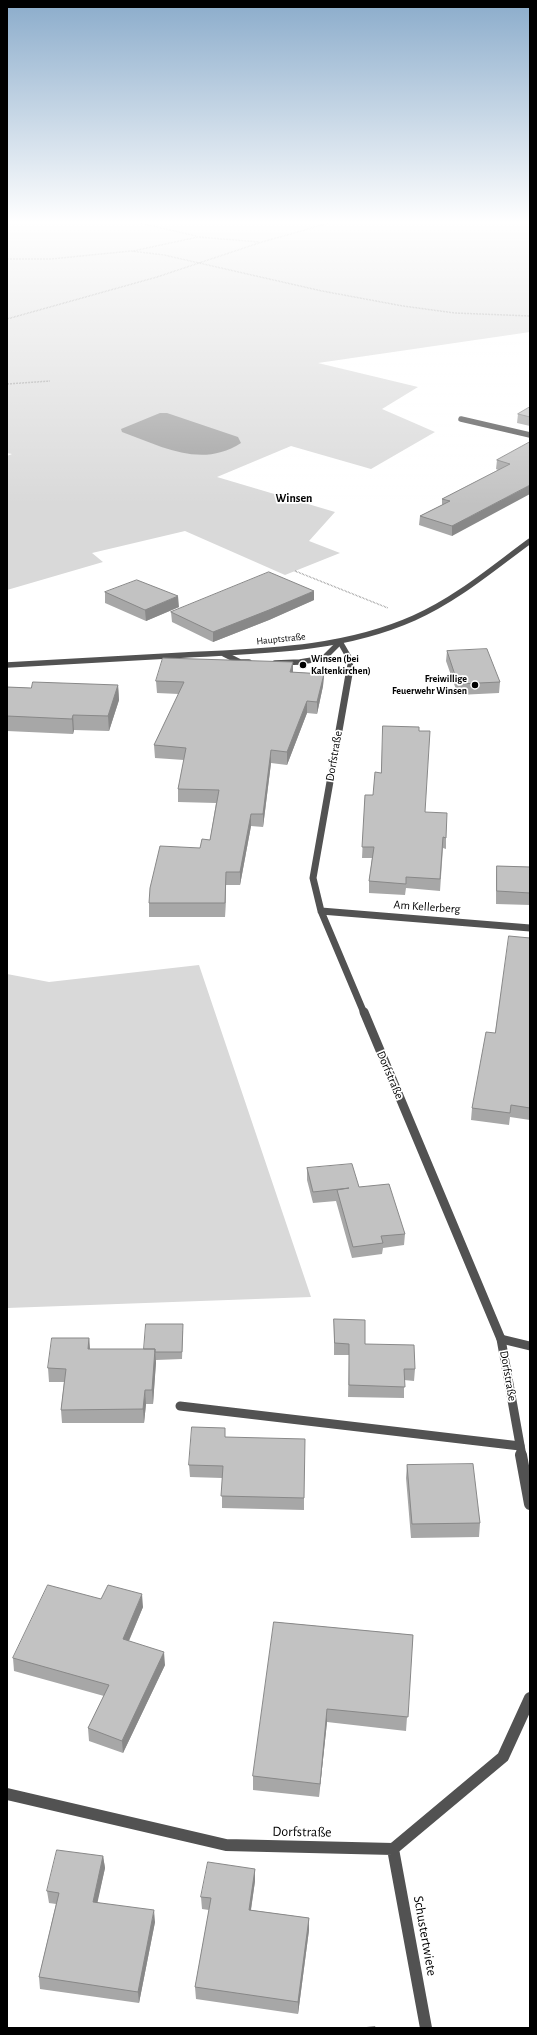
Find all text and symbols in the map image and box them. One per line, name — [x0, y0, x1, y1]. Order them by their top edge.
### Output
district label: Winsen — [276, 491, 312, 505]
street label: Hauptstraße — [256, 630, 306, 648]
place label: Winsen (bei Kaltenkirchen) — [311, 653, 371, 676]
marker: Winsen (bei Kaltenkirchen) — [298, 660, 308, 670]
place label: Freiwillige Feuerwehr Winsen — [392, 673, 467, 696]
marker: Freiwillige Feuerwehr Winsen — [470, 680, 480, 690]
street label: Dorfstraße — [323, 730, 345, 782]
street label: Am Kellerberg — [393, 897, 461, 917]
street label: Dorfstraße — [373, 1049, 407, 1101]
street label: Dorfstraße — [497, 1350, 519, 1402]
street label: Dorfstraße — [272, 1823, 332, 1841]
street label: Schustertwiete — [410, 1895, 440, 1977]

